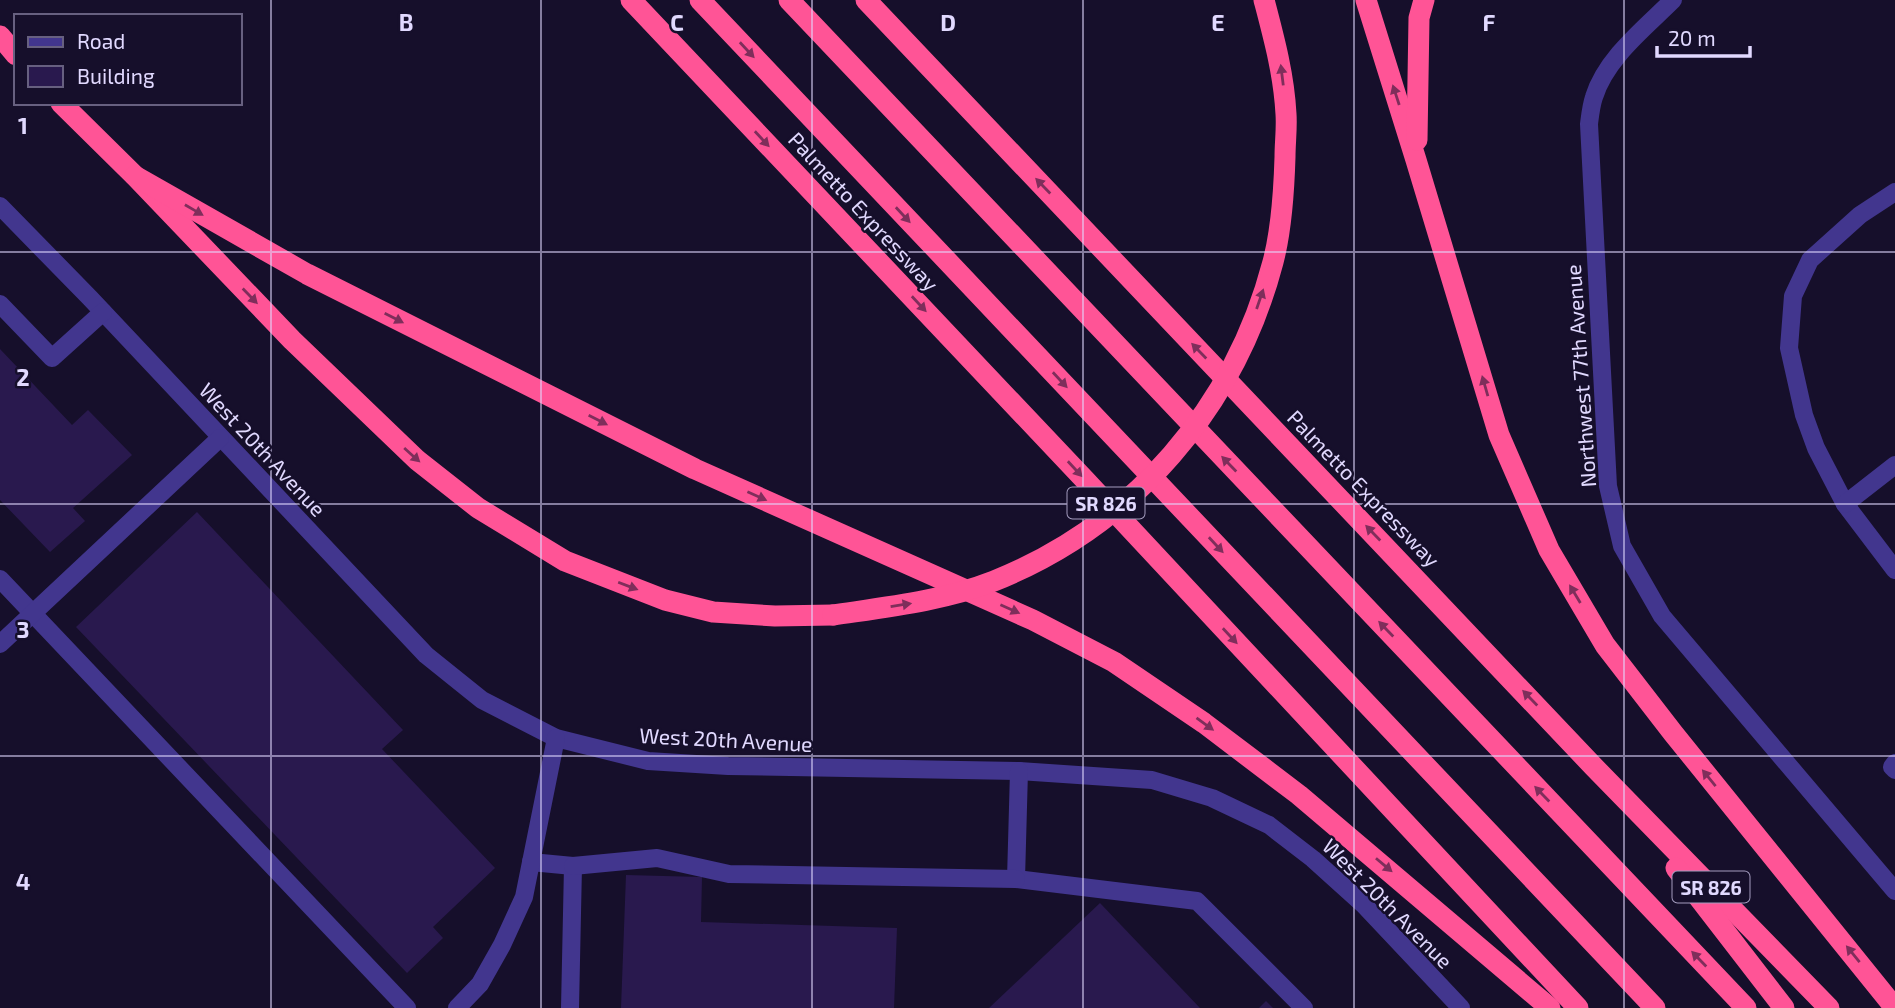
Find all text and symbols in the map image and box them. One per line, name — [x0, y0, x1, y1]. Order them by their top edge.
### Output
text: B — [399, 8, 413, 36]
text: C — [670, 8, 684, 36]
text: D — [940, 8, 956, 36]
text: E — [1211, 8, 1225, 36]
text: F — [1483, 8, 1496, 36]
legend — [14, 14, 242, 105]
scale bar — [1657, 14, 1750, 58]
text: 20 m — [1668, 25, 1716, 50]
text: Road — [77, 28, 125, 53]
one-way arrow — [738, 41, 755, 58]
text: Building — [77, 63, 155, 88]
one-way arrow — [1276, 64, 1287, 86]
one-way arrow — [1390, 84, 1401, 105]
text: 1 — [18, 111, 28, 139]
street label: Palmetto Expressway — [784, 126, 944, 296]
one-way arrow — [754, 130, 770, 147]
one-way arrow — [1035, 178, 1051, 195]
one-way arrow — [184, 204, 204, 216]
one-way arrow — [895, 206, 911, 223]
street label: Northwest 77th Avenue — [1560, 264, 1600, 488]
one-way arrow — [241, 287, 257, 304]
one-way arrow — [1255, 289, 1266, 310]
one-way arrow — [910, 295, 926, 312]
one-way arrow — [384, 312, 404, 323]
one-way arrow — [1192, 343, 1208, 360]
text: 2 — [16, 363, 30, 391]
one-way arrow — [1051, 371, 1067, 388]
one-way arrow — [1479, 376, 1489, 397]
street label: West 20th Avenue — [195, 377, 331, 521]
street label: Palmetto Expressway — [1283, 404, 1445, 572]
one-way arrow — [588, 414, 608, 425]
one-way arrow — [403, 447, 421, 463]
one-way arrow — [1220, 455, 1237, 472]
one-way arrow — [1066, 461, 1083, 478]
road number: SR 826 — [1068, 488, 1144, 518]
one-way arrow — [747, 490, 767, 502]
one-way arrow — [1365, 525, 1381, 542]
one-way arrow — [1208, 536, 1224, 553]
one-way arrow — [618, 581, 639, 592]
one-way arrow — [1569, 585, 1581, 604]
one-way arrow — [890, 599, 912, 610]
one-way arrow — [999, 604, 1020, 615]
text: 3 — [16, 615, 30, 643]
one-way arrow — [1377, 620, 1394, 637]
one-way arrow — [1222, 627, 1238, 645]
one-way arrow — [1522, 690, 1538, 707]
one-way arrow — [1196, 717, 1214, 731]
street label: West 20th Avenue — [639, 722, 813, 756]
one-way arrow — [1702, 769, 1717, 786]
one-way arrow — [1534, 785, 1551, 802]
street label: West 20th Avenue — [1318, 833, 1458, 973]
one-way arrow — [1374, 858, 1392, 873]
text: 4 — [16, 867, 30, 895]
road number: SR 826 — [1672, 872, 1750, 902]
one-way arrow — [1845, 946, 1860, 964]
one-way arrow — [1690, 950, 1707, 967]

